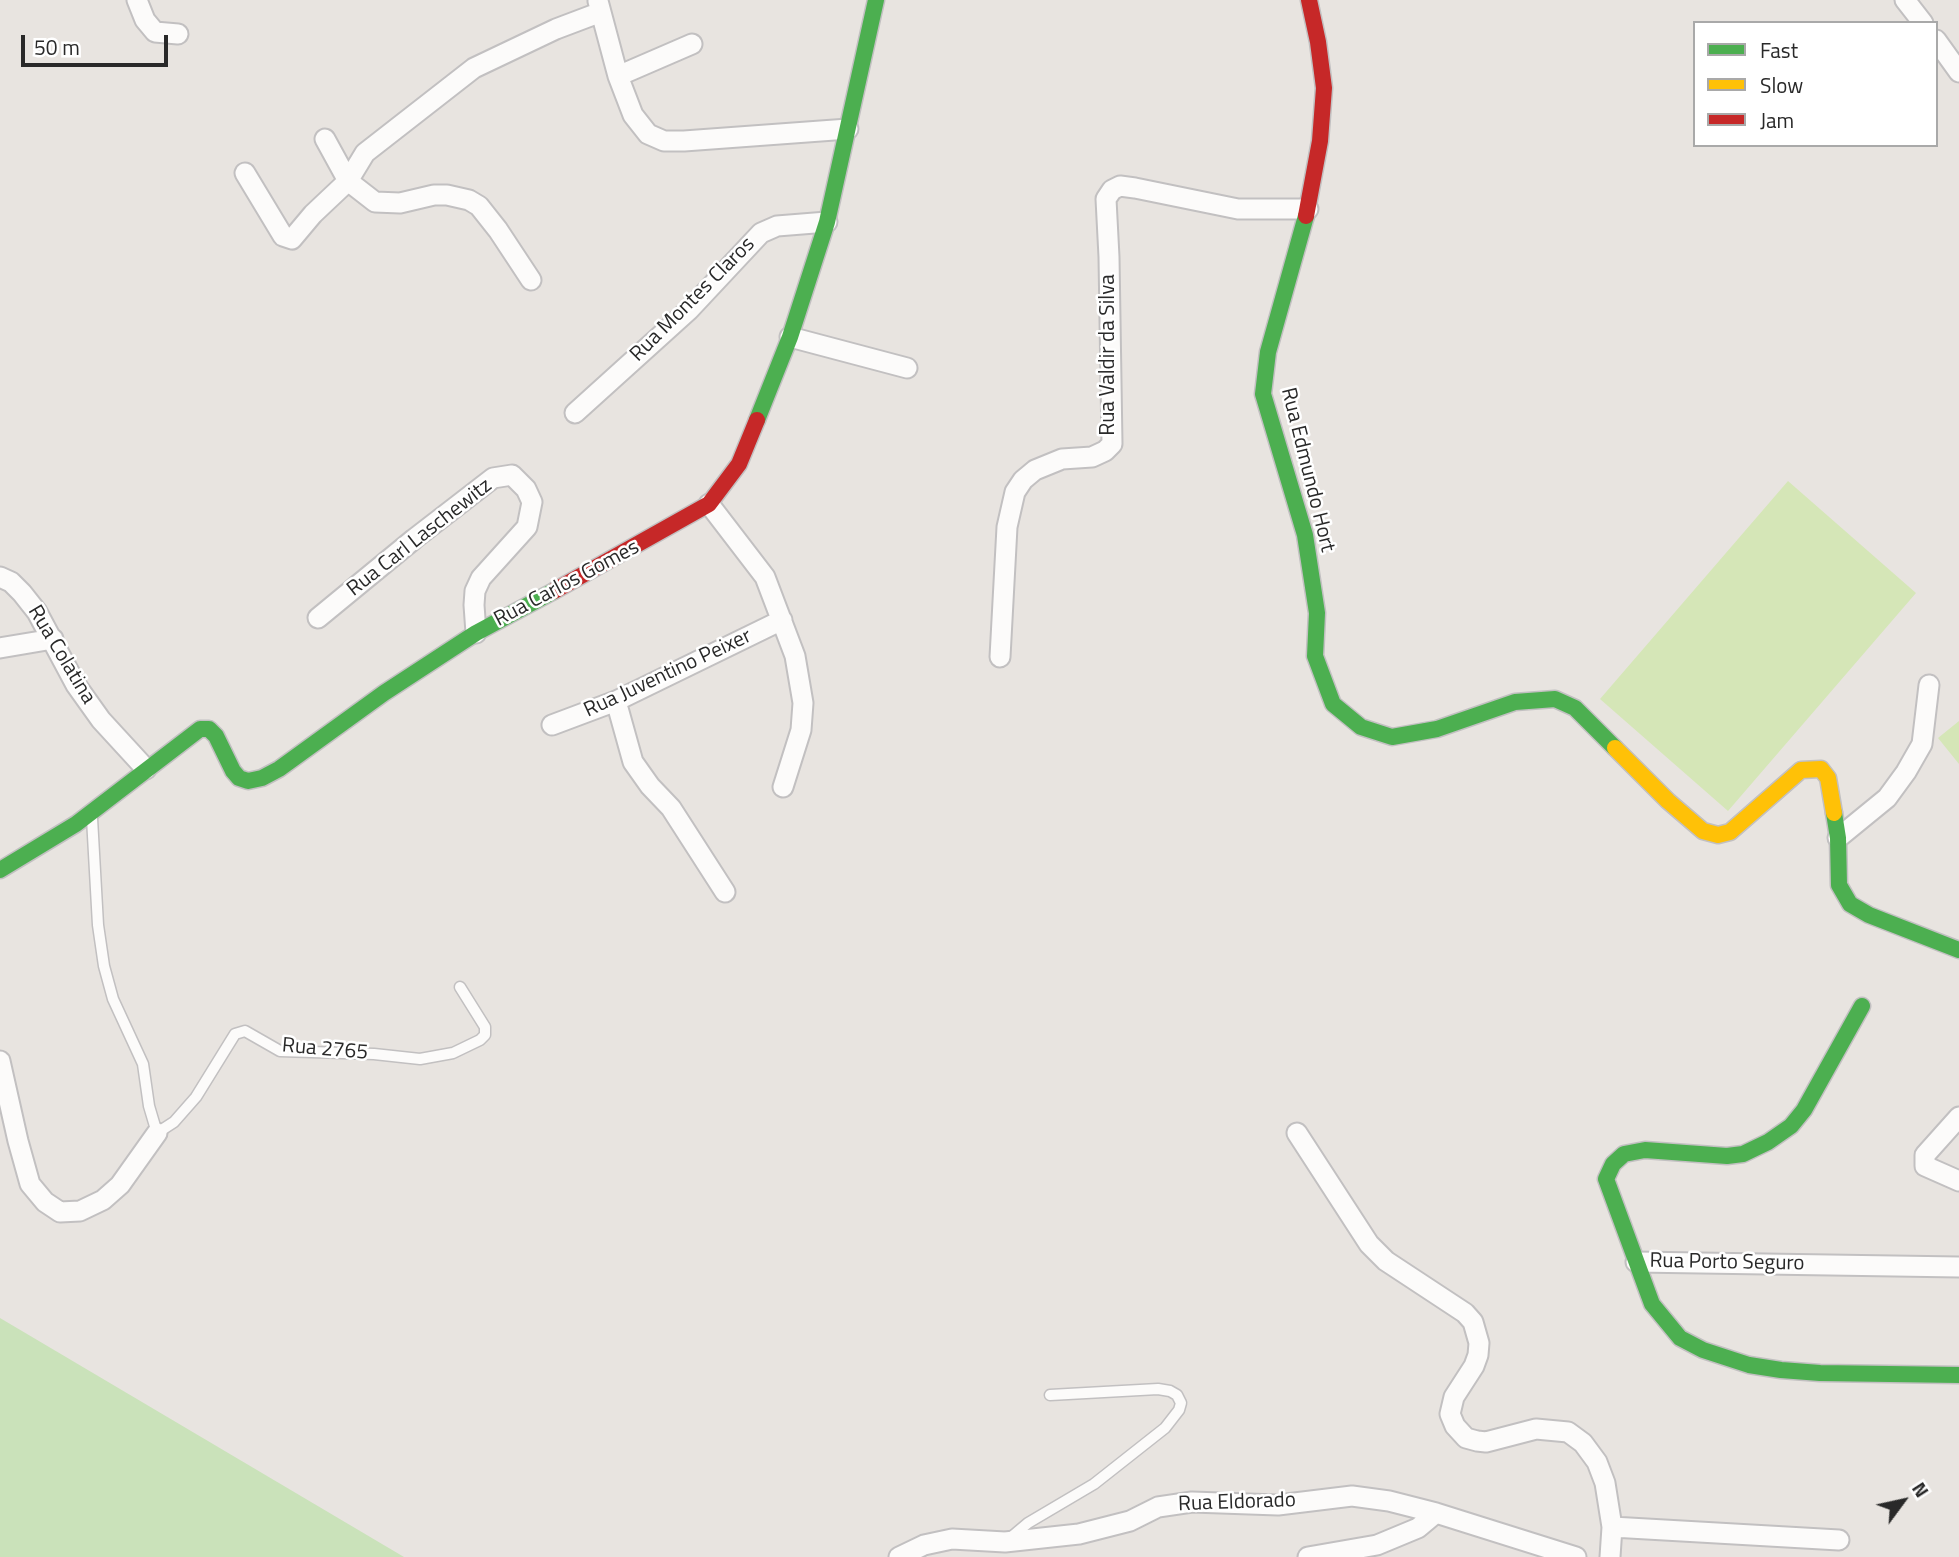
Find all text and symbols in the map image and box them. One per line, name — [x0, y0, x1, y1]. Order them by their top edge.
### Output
scale bar — [24, 21, 172, 65]
legend — [1693, 21, 1938, 147]
text: 50 m — [34, 31, 80, 63]
text: Fast — [1760, 34, 1798, 66]
text: Slow — [1760, 69, 1803, 101]
text: Jam — [1760, 104, 1794, 136]
street label: Rua Montes Claros — [625, 232, 761, 368]
street label: Rua Valdir da Silva — [1096, 274, 1122, 436]
street label: Rua Edmundo Hort — [1274, 385, 1340, 555]
street label: Rua Carl Laschewitz — [343, 474, 497, 602]
street label: Rua Carlos Gomes — [490, 535, 644, 633]
street label: Rua Colatina — [22, 601, 100, 709]
street label: Rua Juventino Peixer — [580, 624, 756, 724]
street label: Rua 2765 — [281, 1034, 369, 1066]
street label: Rua Porto Seguro — [1649, 1249, 1805, 1277]
north arrow — [1868, 1466, 1938, 1536]
text: N — [1905, 1476, 1937, 1503]
street label: Rua Eldorado — [1178, 1488, 1296, 1518]

